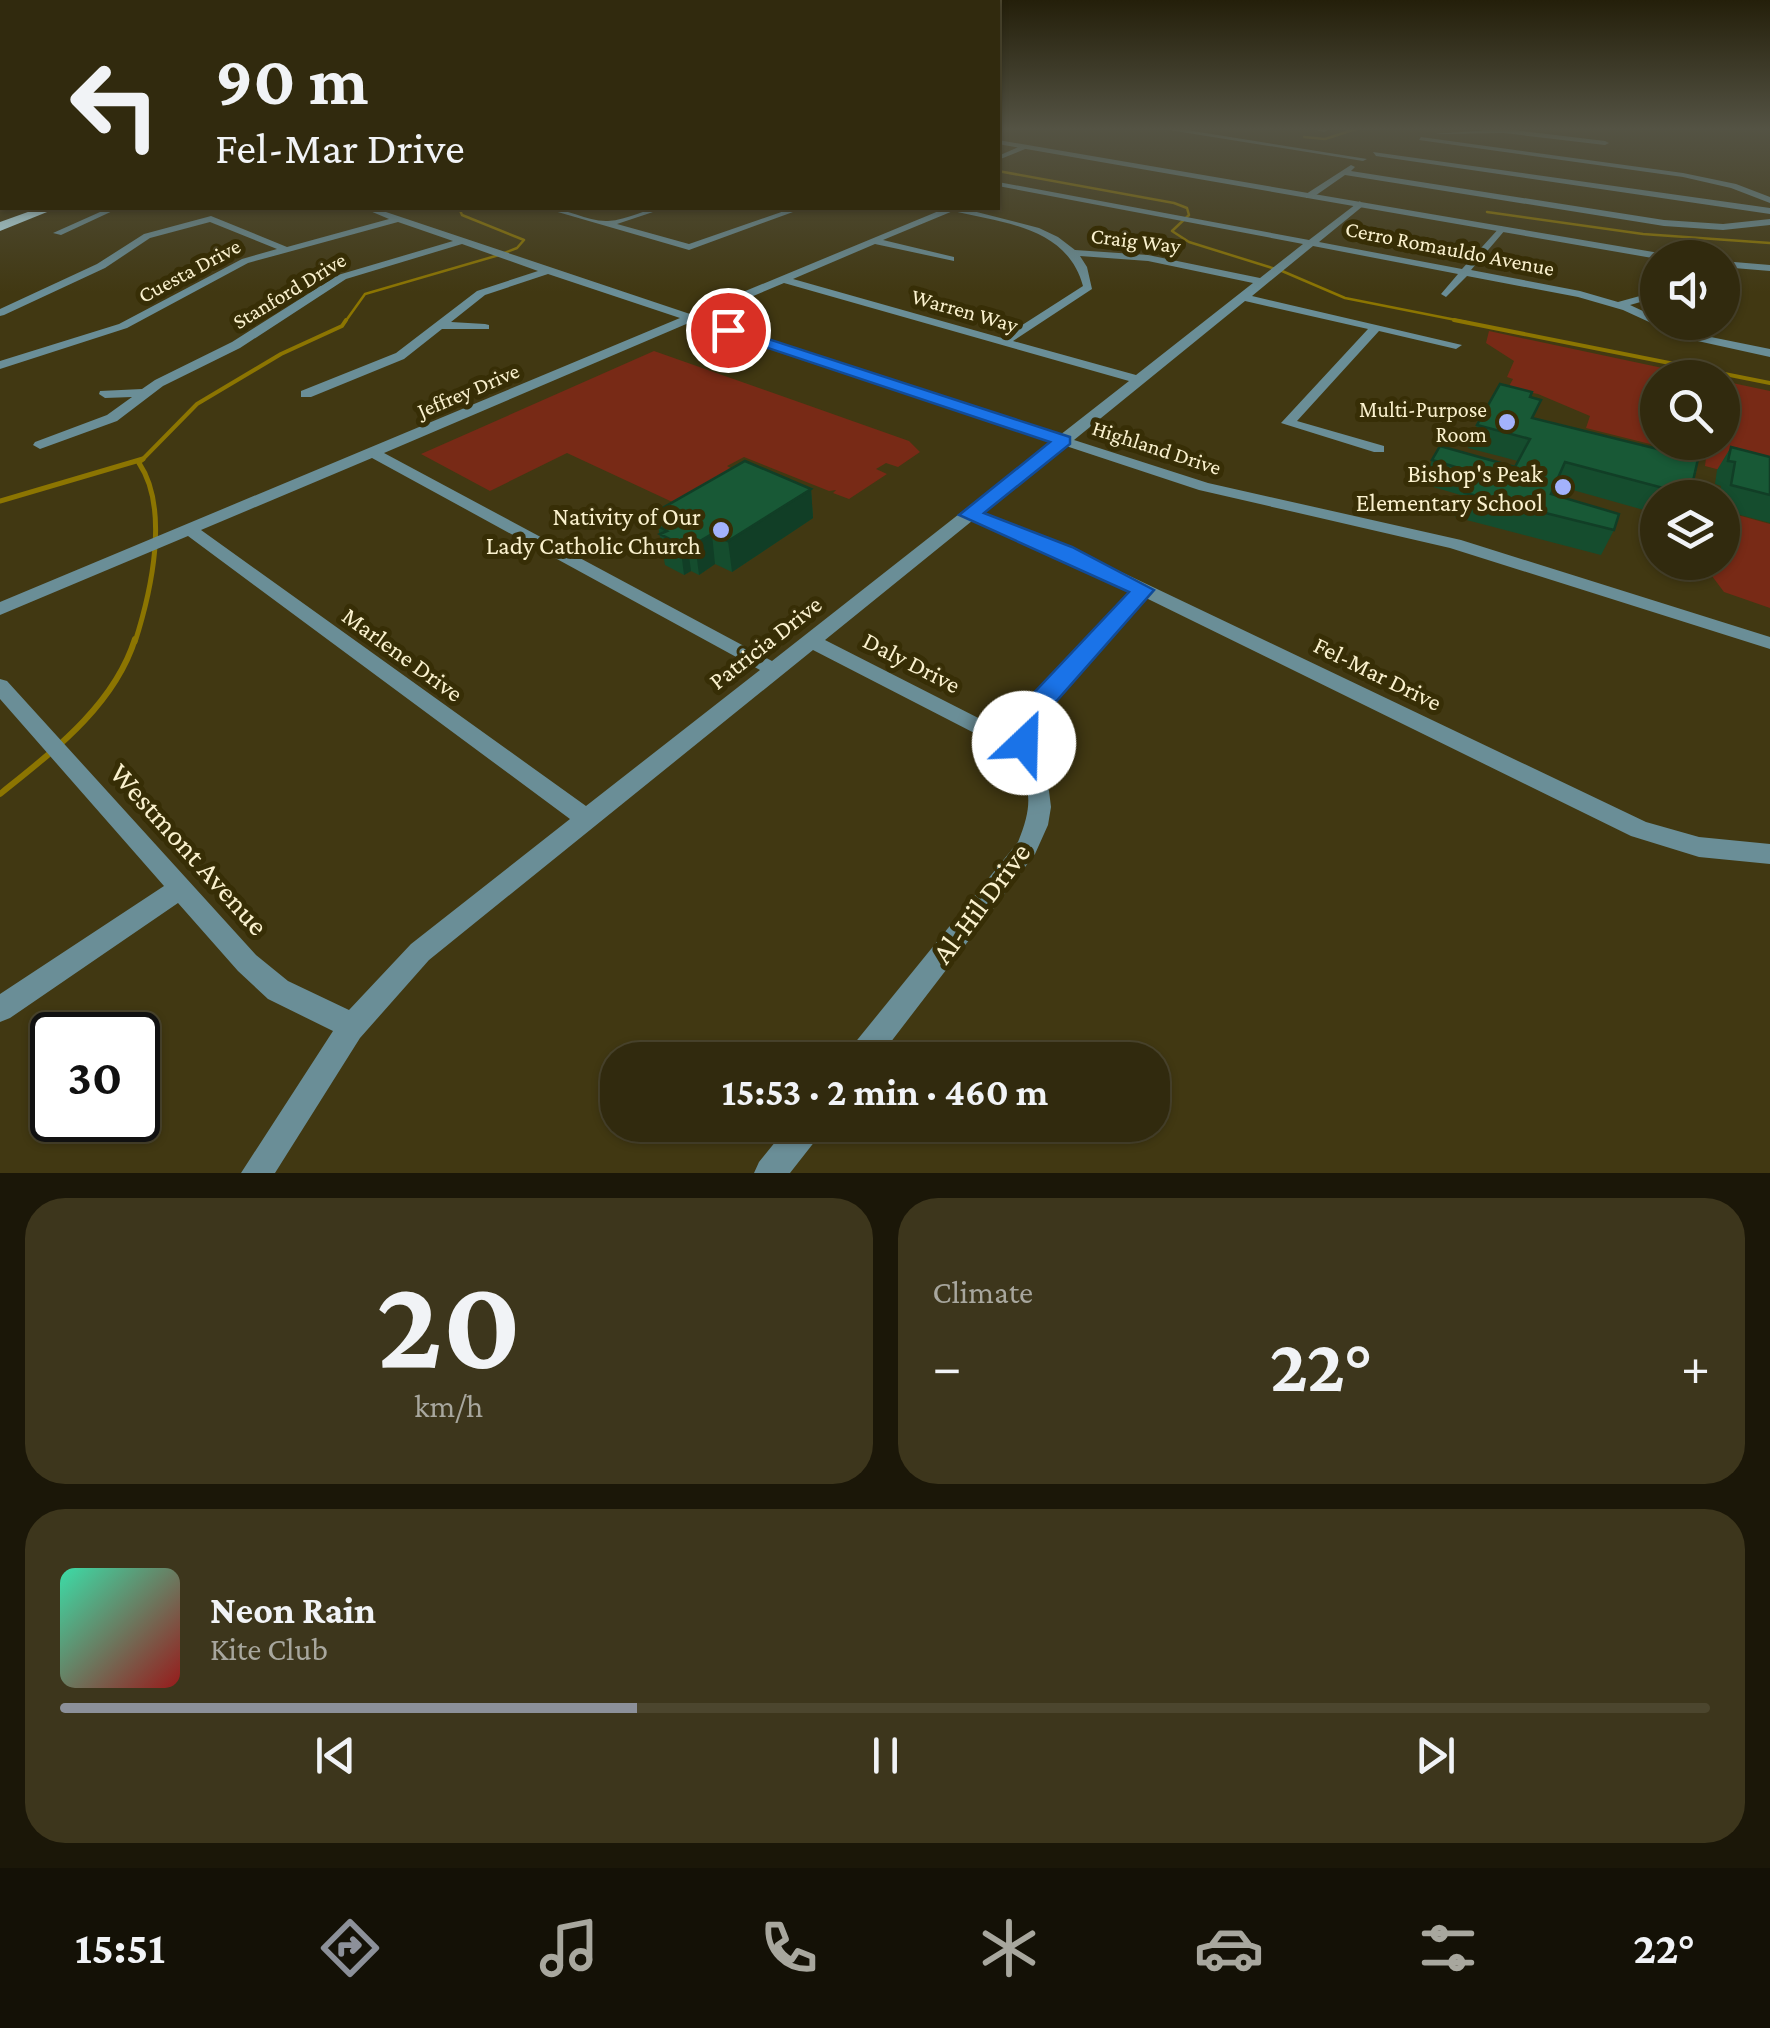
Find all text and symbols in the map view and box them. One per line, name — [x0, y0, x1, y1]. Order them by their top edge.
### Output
icon: left — [50, 40, 180, 170]
text: 90 m — [215, 41, 368, 119]
text: Fel-Mar Drive — [215, 123, 465, 173]
street label: Cerro Romauldo Avenue — [1343, 216, 1556, 281]
street label: Craig Way — [1090, 223, 1183, 259]
street label: Cuesta Drive — [134, 233, 245, 308]
map controls — [1640, 240, 1740, 580]
button: sound — [1640, 240, 1740, 340]
street label: Stanford Drive — [228, 247, 350, 334]
street label: Warren Way — [909, 283, 1022, 338]
pin — [686, 288, 771, 373]
icon: arrive — [701, 303, 756, 358]
street label: Jeffrey Drive — [412, 358, 523, 424]
button: search — [1640, 360, 1740, 460]
place label: Multi-Purpose Room — [1359, 397, 1487, 447]
marker: Multi-Purpose Room — [1496, 411, 1518, 433]
street label: Highland Drive — [1089, 415, 1224, 480]
place label: Bishop's Peak Elementary School — [1356, 460, 1543, 517]
marker: Bishop's Peak Elementary School — [1552, 476, 1574, 498]
button: layers — [1640, 480, 1740, 580]
place label: Nativity of Our Lady Catholic Church — [486, 503, 701, 560]
marker: Nativity of Our Lady Catholic Church — [710, 519, 732, 541]
street label: Patricia Drive — [704, 590, 827, 695]
street label: Marlene Drive — [337, 602, 468, 707]
street label: Daly Drive — [858, 626, 965, 699]
street label: Fel-Mar Drive — [1310, 631, 1446, 716]
position arrow — [972, 691, 1076, 795]
street label: Westmont Avenue — [103, 756, 275, 942]
street label: Al-Hil Drive — [925, 836, 1037, 969]
speed limit sign: 30 — [30, 1012, 160, 1142]
text: 15:53 · 2 min · 460 m — [722, 1071, 1048, 1113]
text: 20 — [376, 1250, 521, 1395]
text: Climate — [933, 1274, 1033, 1310]
text: 22° — [1270, 1324, 1373, 1407]
text: − — [933, 1336, 962, 1397]
text: + — [1681, 1336, 1710, 1397]
text: km/h — [414, 1388, 483, 1424]
text: Neon Rain — [210, 1589, 376, 1631]
text: Kite Club — [210, 1631, 328, 1667]
icon: previous — [308, 1728, 363, 1783]
icon: pause — [858, 1728, 913, 1783]
icon: next — [1408, 1728, 1463, 1783]
icon: directions — [315, 1913, 385, 1983]
icon: music — [534, 1913, 604, 1983]
icon: phone — [754, 1913, 824, 1983]
icon: climate — [974, 1913, 1044, 1983]
icon: car — [1194, 1913, 1264, 1983]
icon: filters — [1413, 1913, 1483, 1983]
text: 15:51 — [75, 1923, 165, 1973]
text: 22° — [1633, 1923, 1695, 1973]

